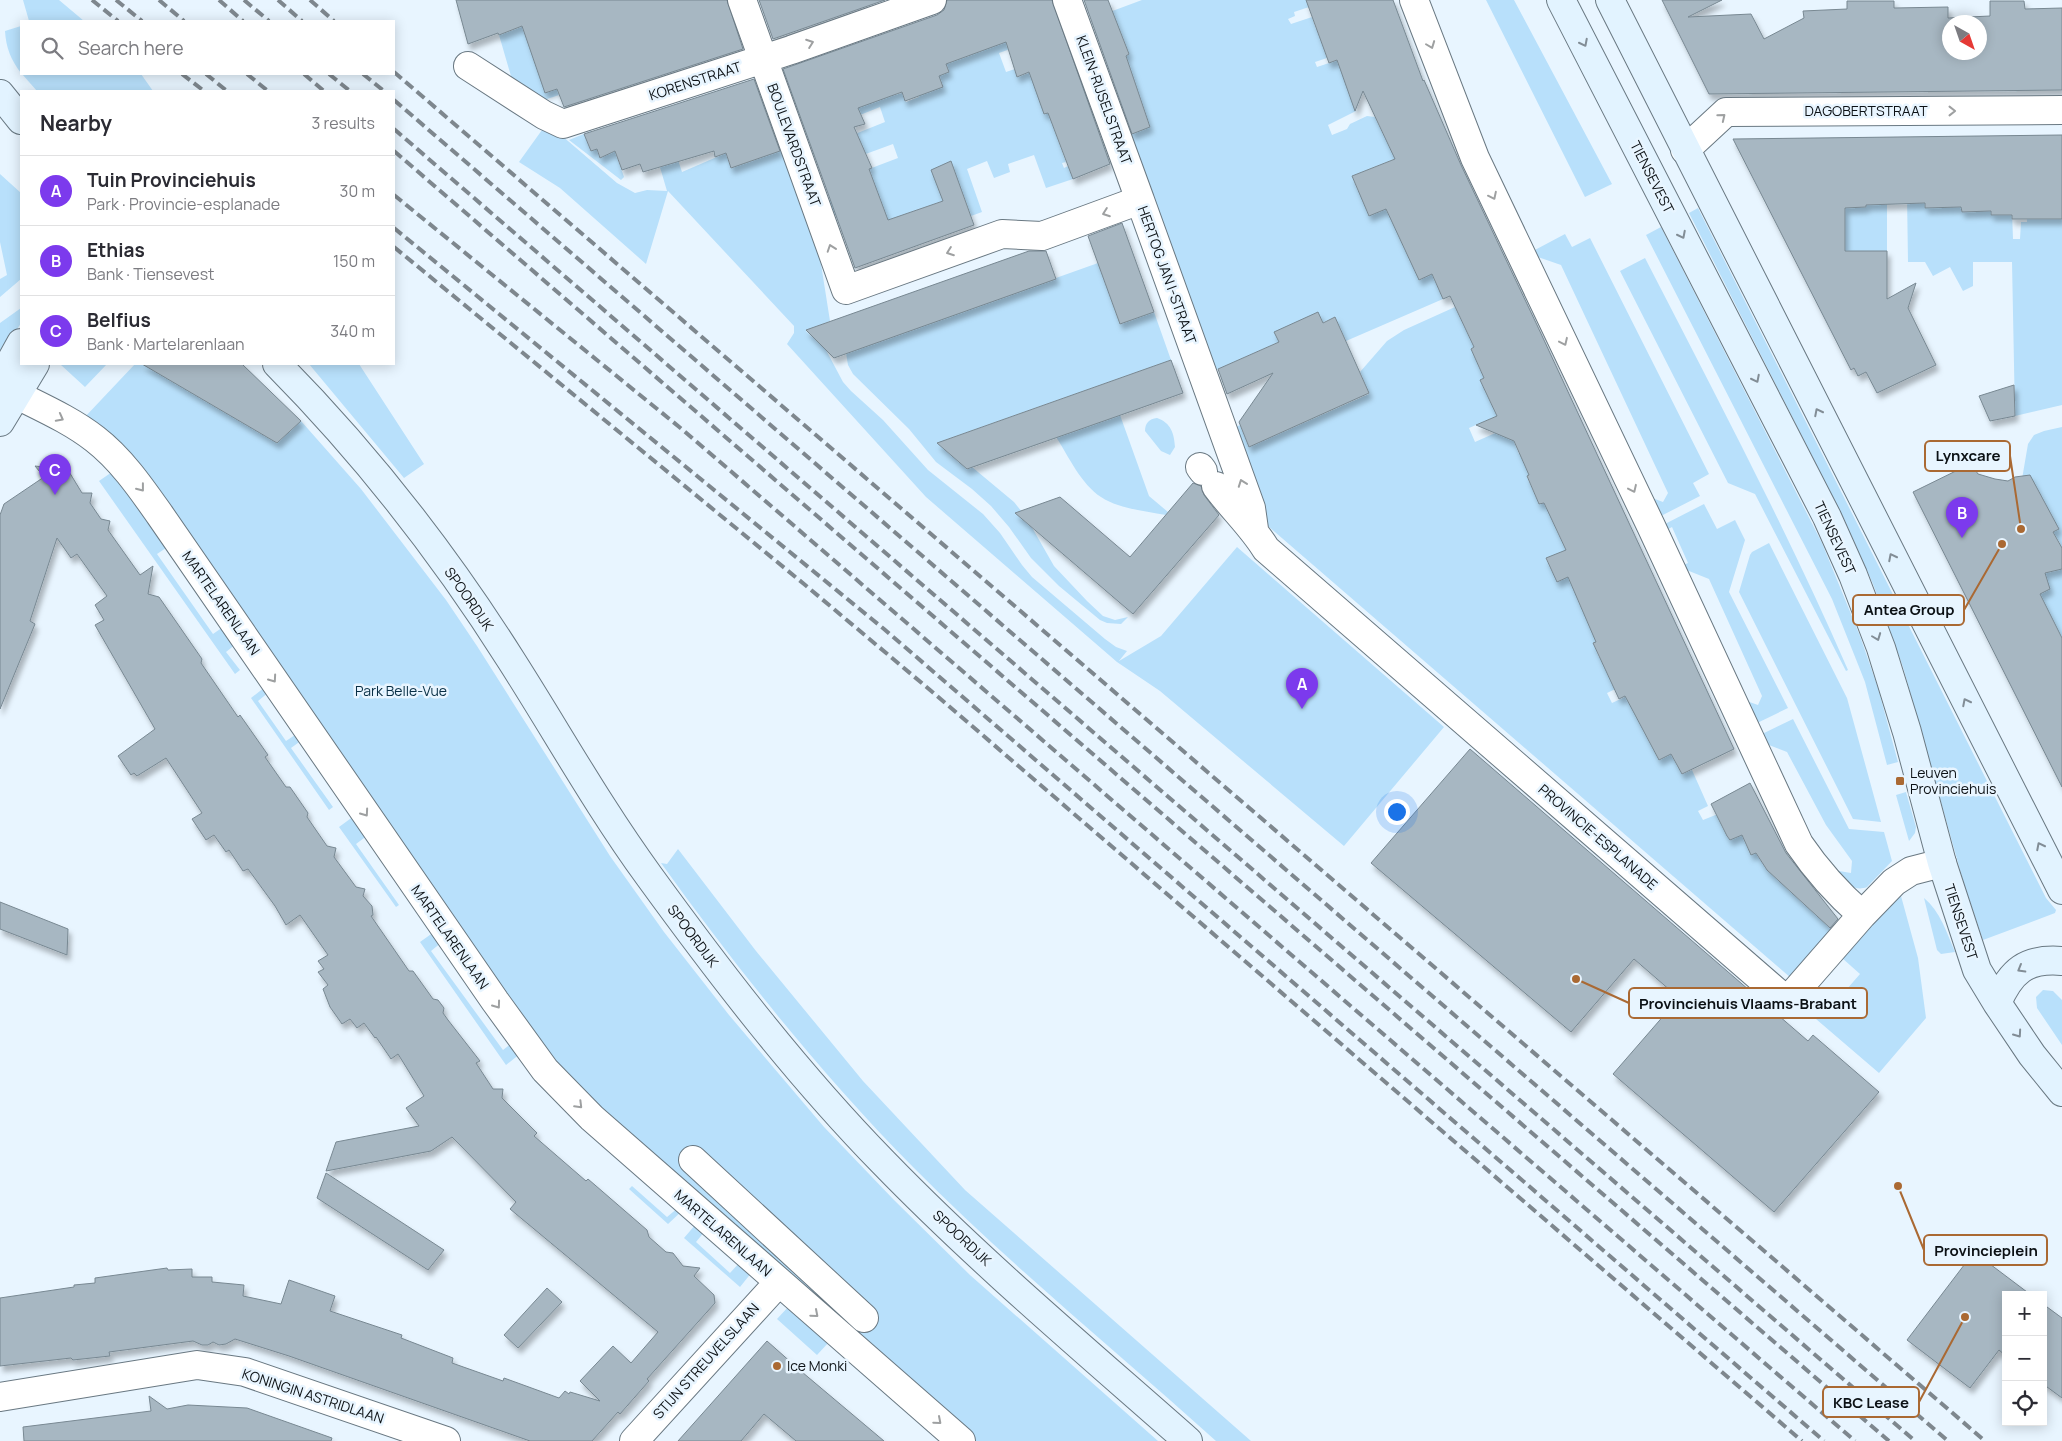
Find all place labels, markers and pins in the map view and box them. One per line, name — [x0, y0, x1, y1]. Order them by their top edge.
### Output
callout: Lynxcare — [1925, 441, 2010, 471]
pin: C — [39, 454, 71, 495]
pin: B — [1946, 497, 1978, 538]
callout: Antea Group — [1853, 595, 1964, 625]
pin: A — [1286, 668, 1318, 709]
place label: Leuven Provinciehuis — [1910, 763, 1996, 798]
marker: Leuven Provinciehuis — [1894, 775, 1906, 787]
callout: Provinciehuis Vlaams-Brabant — [1629, 988, 1867, 1018]
callout: Provincieplein — [1924, 1235, 2047, 1265]
place label: Ice Monki — [787, 1356, 847, 1375]
marker: Ice Monki — [771, 1360, 783, 1372]
callout: KBC Lease — [1823, 1387, 1919, 1417]

